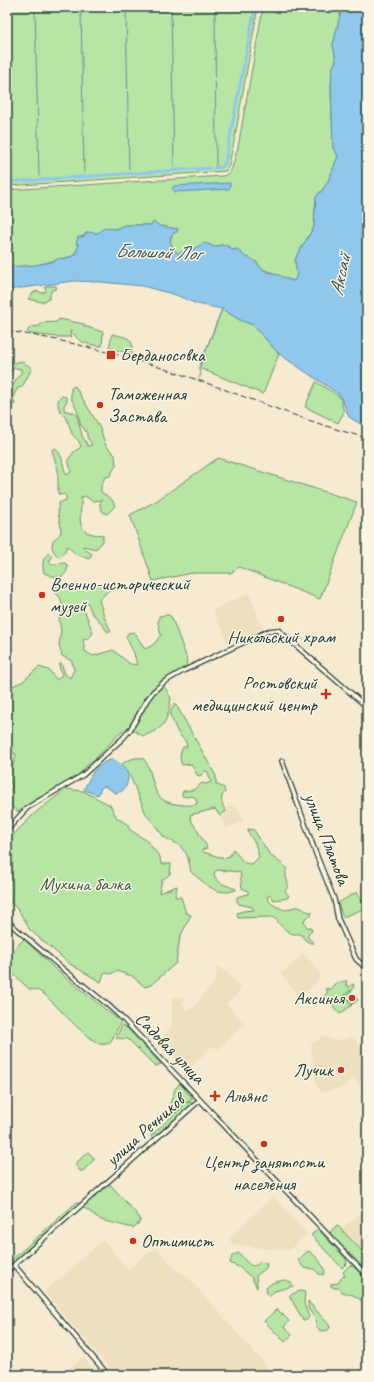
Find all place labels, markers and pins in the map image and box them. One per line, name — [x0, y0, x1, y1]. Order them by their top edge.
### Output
place label: Берданосовка — [120, 343, 206, 367]
marker: Берданосовка — [105, 349, 117, 361]
place label: Таможенная Застава — [108, 382, 188, 428]
marker: Таможенная Застава — [95, 400, 105, 410]
place label: Военно-исторический музей — [50, 572, 191, 618]
marker: Военно-исторический музей — [37, 590, 47, 600]
marker: Никольский храм — [276, 614, 286, 624]
place label: Никольский храм — [227, 625, 336, 649]
place label: Ростовский медицинский центр — [192, 671, 318, 717]
marker: Ростовский медицинский центр — [320, 688, 332, 700]
place label: Аксинья — [294, 986, 346, 1010]
marker: Аксинья — [347, 993, 357, 1003]
place label: Лучик — [293, 1058, 335, 1082]
marker: Лучик — [336, 1065, 346, 1075]
place label: Альянс — [224, 1084, 268, 1108]
marker: Альянс — [209, 1090, 221, 1102]
marker: Центр занятости населения — [259, 1139, 269, 1149]
place label: Центр занятости населения — [204, 1150, 326, 1196]
place label: Оптимист — [141, 1229, 215, 1253]
marker: Оптимист — [128, 1236, 138, 1246]

